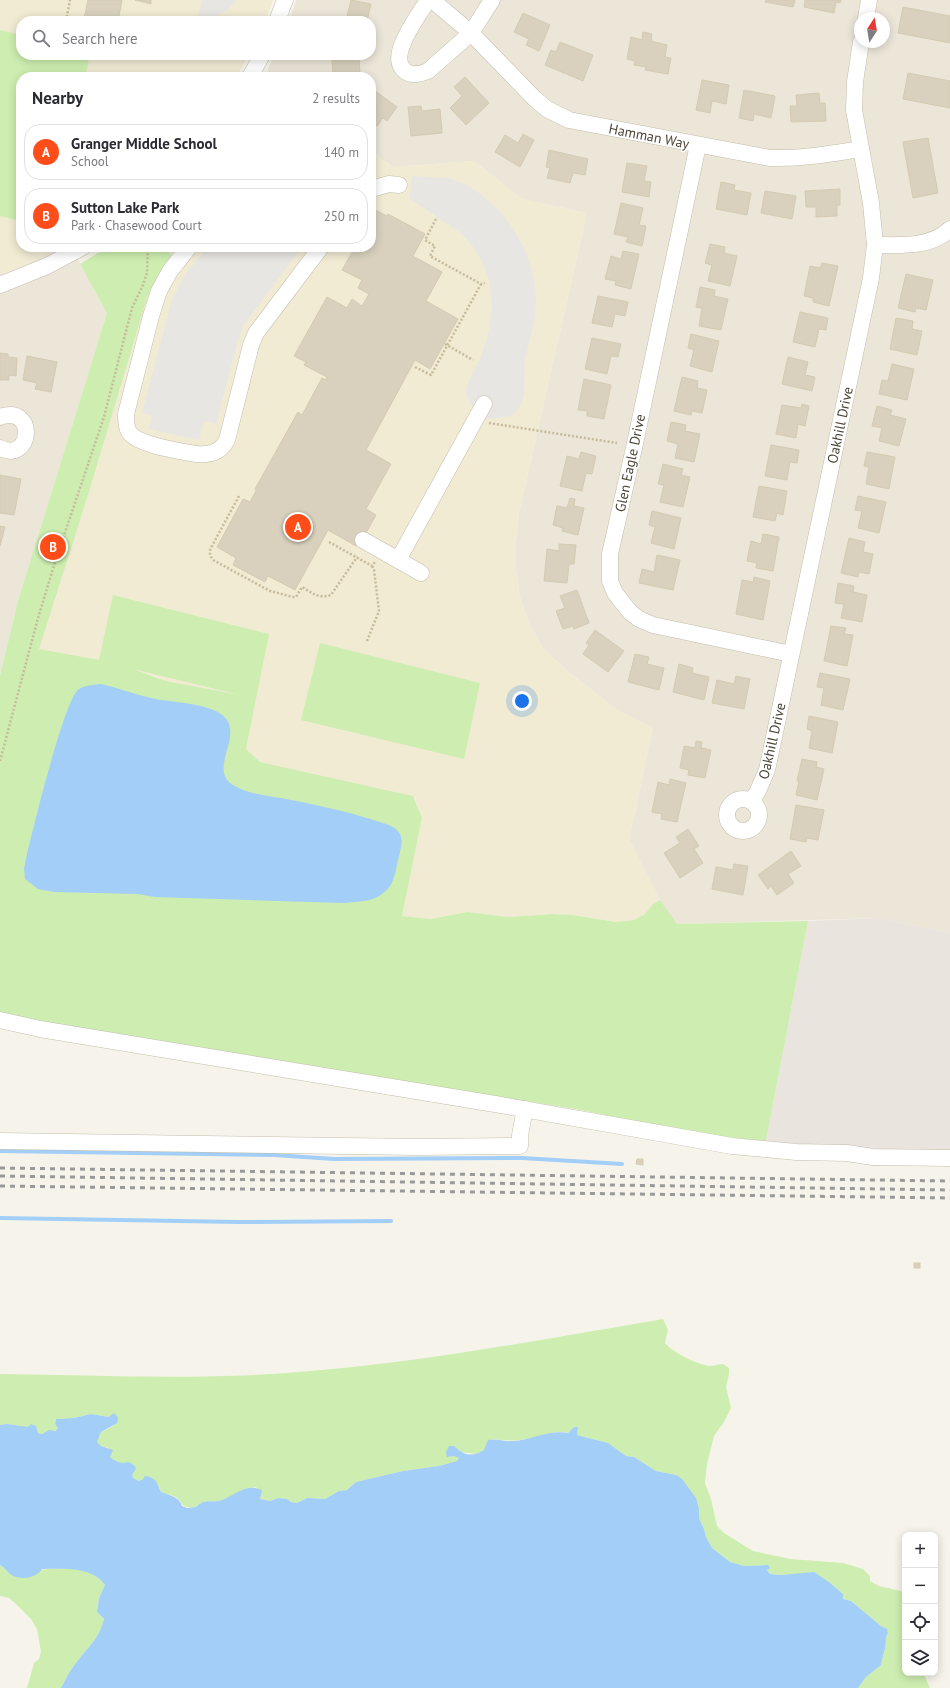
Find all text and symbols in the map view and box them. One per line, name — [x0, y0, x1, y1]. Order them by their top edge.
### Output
north arrow — [854, 12, 890, 48]
search box — [16, 16, 376, 60]
icon: search — [30, 27, 52, 49]
text: Search here — [62, 29, 138, 48]
text: Nearby — [32, 87, 83, 109]
text: 2 results — [312, 90, 360, 107]
street label: Hamman Way — [607, 119, 691, 153]
text: Granger Middle School — [71, 134, 217, 153]
text: A — [42, 144, 50, 161]
text: 140 m — [324, 144, 359, 161]
text: School — [71, 153, 109, 170]
text: Sutton Lake Park — [71, 198, 179, 217]
text: B — [42, 208, 50, 225]
text: 250 m — [324, 208, 359, 225]
text: Park · Chasewood Court — [71, 217, 202, 234]
street label: Oakhill Drive — [823, 385, 857, 465]
street label: Glen Eagle Drive — [611, 412, 649, 514]
pin: A — [285, 512, 311, 542]
pin: B — [40, 532, 66, 562]
your location — [512, 691, 532, 711]
street label: Oakhill Drive — [754, 701, 790, 781]
map controls — [902, 1532, 938, 1676]
button: + — [902, 1532, 938, 1568]
button: − — [902, 1568, 938, 1604]
button: locate — [902, 1604, 938, 1640]
button: layers — [902, 1640, 938, 1676]

